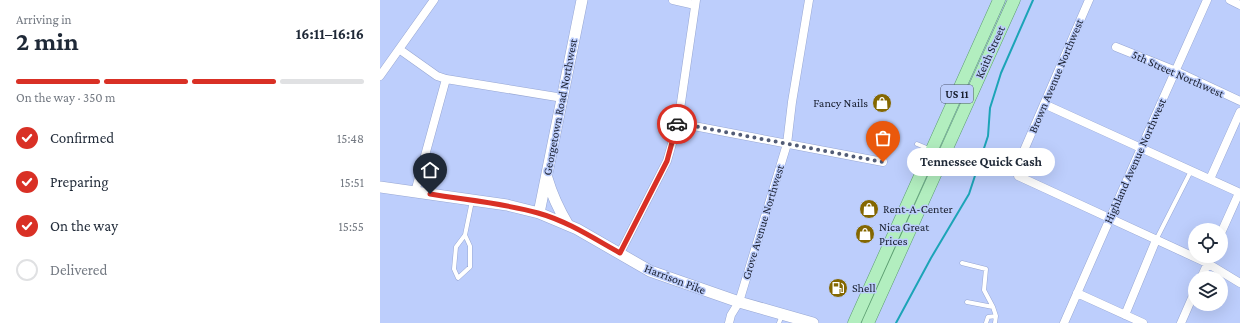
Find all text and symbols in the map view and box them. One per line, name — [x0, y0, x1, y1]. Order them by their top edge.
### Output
text: Arriving in — [16, 12, 72, 27]
street label: Brown Avenue Northwest — [1026, 16, 1087, 135]
street label: Keith Street — [972, 23, 1008, 80]
text: 16:11–16:16 — [296, 26, 364, 42]
text: 2 min — [16, 27, 79, 56]
street label: Georgetown Road Northwest — [540, 36, 580, 177]
street label: 5th Street Northwest — [1130, 47, 1227, 101]
road number: US 11 — [941, 85, 973, 103]
text: On the way · 350 m — [16, 90, 116, 105]
shop icon: Fancy Nails — [871, 92, 893, 114]
street label: Highland Avenue Northwest — [1101, 95, 1169, 226]
place label: Fancy Nails — [813, 96, 868, 110]
courier — [657, 104, 697, 144]
icon: car — [666, 113, 688, 135]
pin — [866, 121, 900, 162]
icon: check — [16, 127, 38, 149]
icon: bag — [872, 127, 894, 149]
text: Confirmed — [50, 130, 114, 146]
text: 15:48 — [337, 131, 364, 146]
callout: Tennessee Quick Cash — [907, 148, 1055, 176]
pin — [413, 153, 447, 194]
text: Tennessee Quick Cash — [920, 154, 1042, 169]
icon: home — [419, 159, 441, 181]
street label: Grove Avenue Northwest — [739, 162, 787, 281]
icon: check — [16, 171, 38, 193]
text: Preparing — [50, 174, 109, 190]
text: 15:51 — [340, 175, 364, 190]
shop icon: Rent-A-Center — [858, 198, 880, 220]
place label: Rent-A-Center — [883, 202, 954, 216]
icon: check — [16, 215, 38, 237]
text: On the way — [50, 218, 118, 234]
text: 15:55 — [338, 219, 364, 234]
place label: Nica Great Prices — [879, 220, 930, 248]
shop icon: Nica Great Prices — [854, 223, 876, 245]
map controls — [1188, 223, 1228, 311]
button: locate — [1188, 223, 1228, 263]
street label: Harrison Pike — [642, 261, 708, 297]
text: Delivered — [50, 262, 107, 278]
button: layers — [1188, 271, 1228, 311]
fuel station icon: Shell — [827, 277, 849, 299]
place label: Shell — [852, 281, 876, 295]

